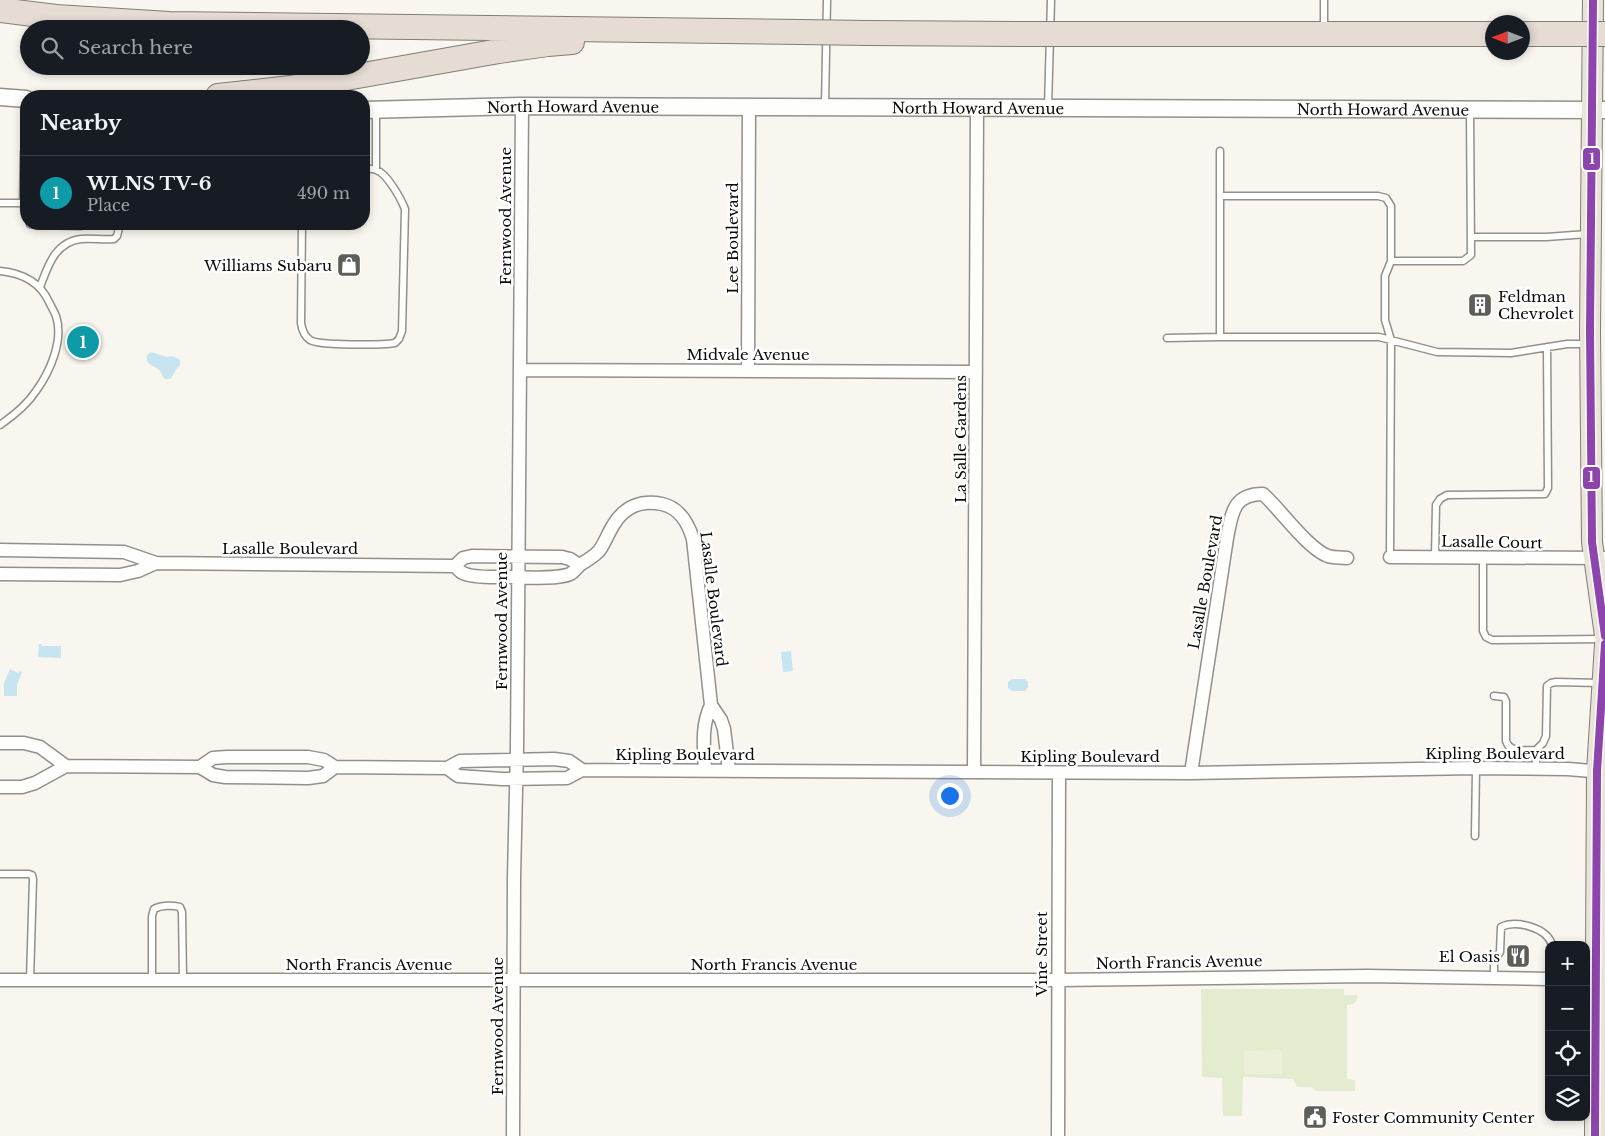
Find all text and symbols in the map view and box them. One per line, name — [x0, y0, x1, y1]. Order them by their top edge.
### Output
north arrow — [1485, 15, 1530, 60]
search box — [20, 20, 370, 75]
icon: search — [38, 34, 66, 62]
text: Search here — [78, 36, 193, 59]
street label: North Howard Avenue — [487, 96, 659, 116]
street label: North Howard Avenue — [892, 98, 1064, 118]
street label: North Howard Avenue — [1297, 99, 1469, 119]
text: Nearby — [40, 110, 121, 136]
street label: Fernwood Avenue — [496, 147, 515, 285]
line badge: 1 — [1582, 147, 1601, 171]
text: 1 — [1589, 150, 1595, 168]
text: WLNS TV-6 — [87, 172, 212, 195]
street label: Lee Boulevard — [723, 182, 742, 294]
text: 1 — [53, 183, 59, 203]
text: 490 m — [297, 183, 350, 203]
text: Place — [87, 195, 130, 215]
shop icon: Williams Subaru — [336, 252, 362, 278]
place label: Williams Subaru — [203, 256, 332, 275]
place label: Feldman Chevrolet — [1498, 287, 1574, 323]
building icon: Feldman Chevrolet — [1467, 292, 1493, 318]
pin: 1 — [67, 323, 99, 361]
street label: Midvale Avenue — [686, 345, 810, 364]
street label: La Salle Gardens — [951, 375, 970, 503]
line badge: 1 — [1582, 466, 1601, 490]
text: 1 — [1588, 468, 1594, 486]
street label: Lasalle Boulevard — [1184, 513, 1226, 651]
street label: Lasalle Boulevard — [696, 530, 732, 668]
street label: Lasalle Court — [1441, 532, 1543, 552]
street label: Lasalle Boulevard — [222, 539, 358, 558]
street label: Fernwood Avenue — [492, 552, 511, 690]
street label: Kipling Boulevard — [1425, 744, 1565, 763]
street label: Kipling Boulevard — [615, 745, 755, 764]
street label: Kipling Boulevard — [1020, 747, 1160, 766]
your location — [937, 783, 963, 809]
street label: Vine Street — [1032, 911, 1051, 998]
map controls — [1545, 941, 1590, 1121]
button: + — [1545, 941, 1590, 986]
restaurant icon: El Oasis — [1505, 943, 1531, 969]
place label: El Oasis — [1439, 947, 1500, 966]
street label: North Francis Avenue — [1095, 951, 1263, 973]
street label: North Francis Avenue — [286, 955, 452, 974]
street label: North Francis Avenue — [691, 955, 857, 974]
street label: Fernwood Avenue — [488, 957, 507, 1095]
button: − — [1545, 986, 1590, 1031]
button: locate — [1545, 1031, 1590, 1076]
button: layers — [1545, 1076, 1590, 1121]
public building icon: Foster Community Center — [1302, 1104, 1328, 1130]
place label: Foster Community Center — [1332, 1108, 1535, 1127]

